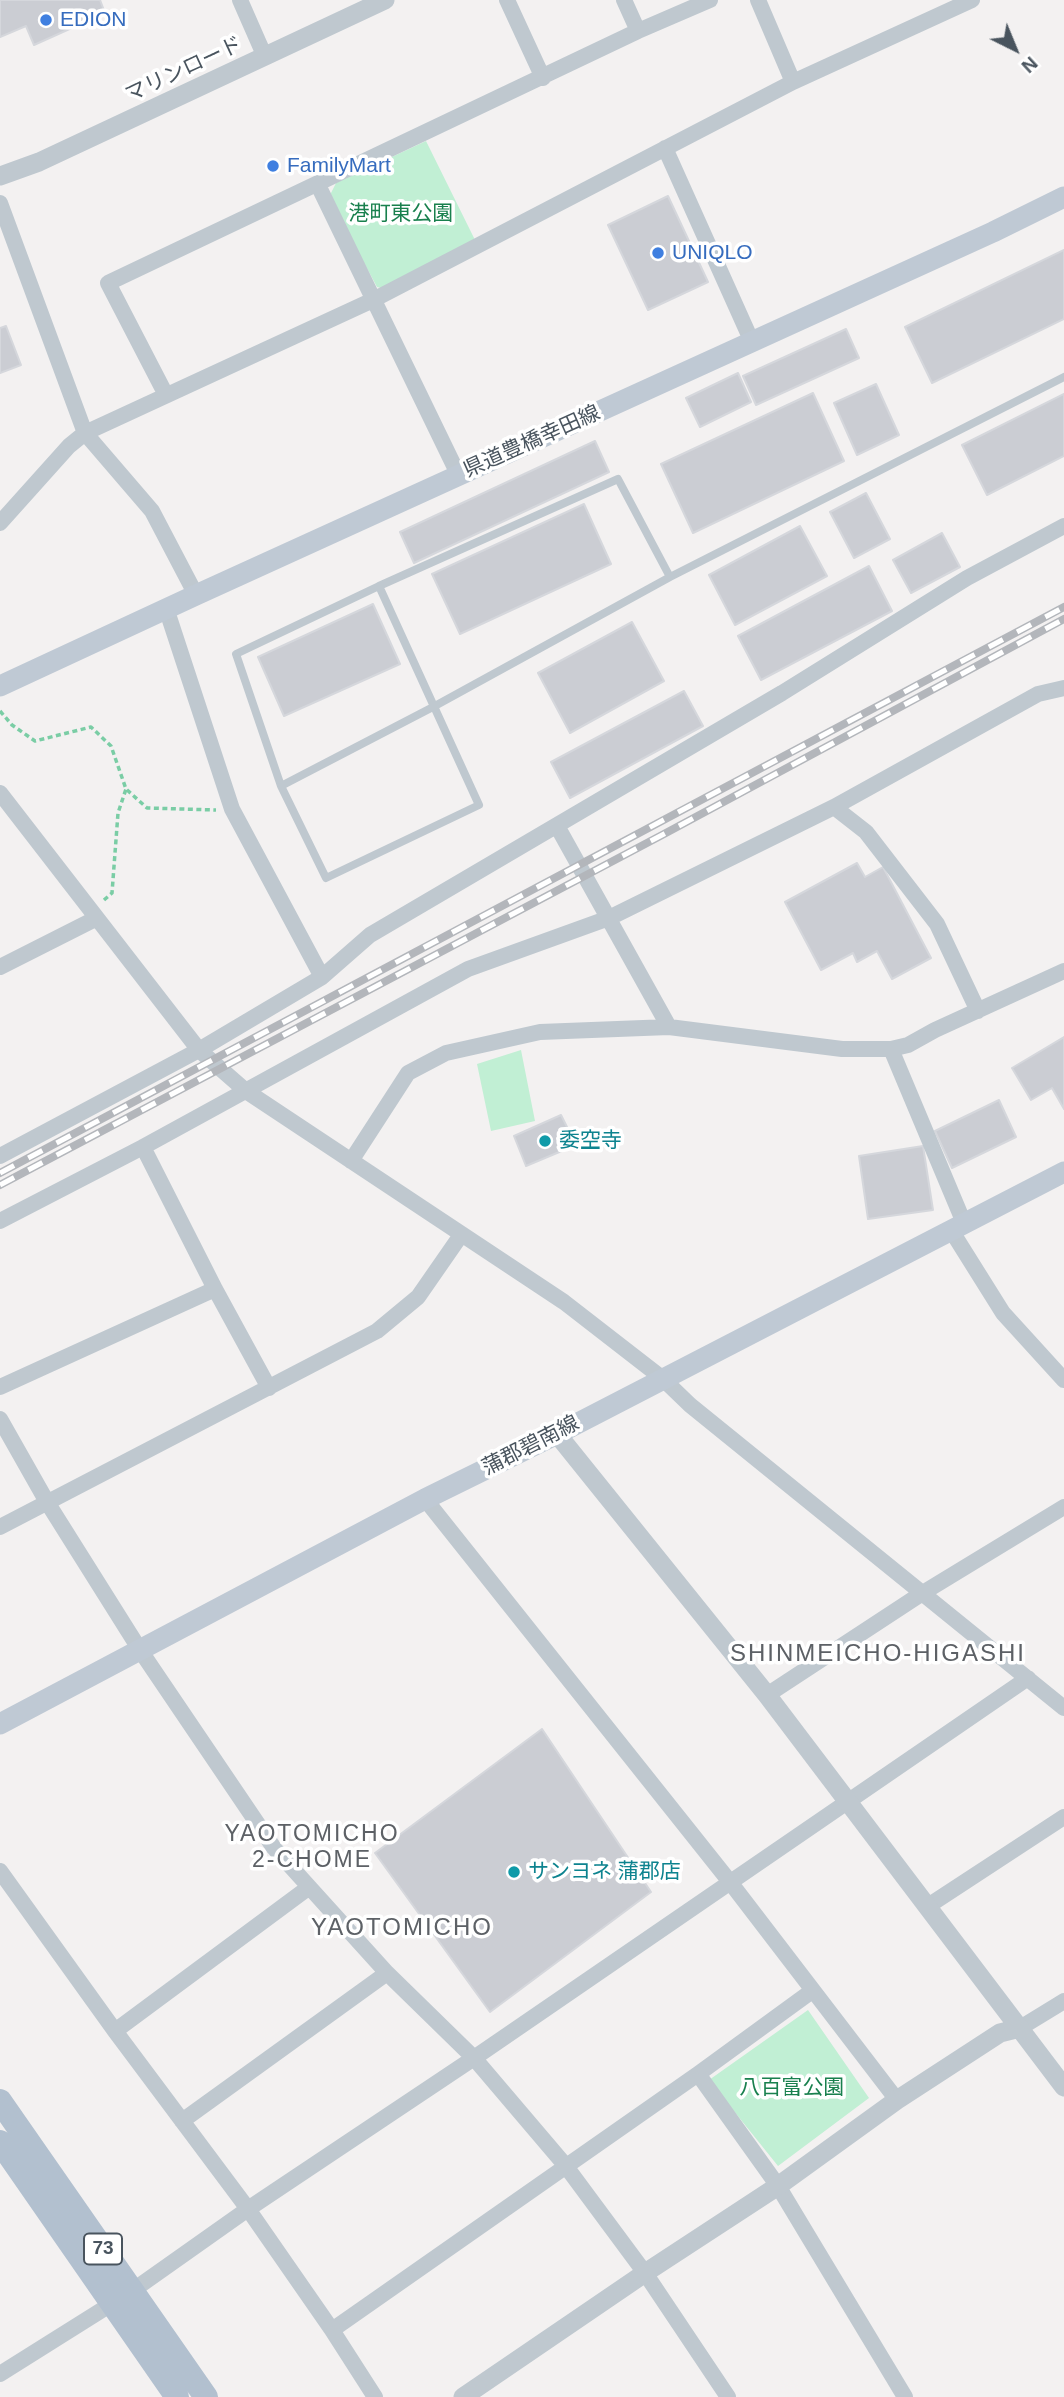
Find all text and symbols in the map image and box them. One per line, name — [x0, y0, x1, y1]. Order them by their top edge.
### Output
place label: EDION — [60, 7, 127, 33]
marker: EDION — [38, 12, 54, 28]
north arrow — [980, 14, 1050, 84]
street label: マリンロード — [122, 32, 246, 108]
text: N — [1017, 52, 1042, 77]
place label: FamilyMart — [287, 153, 391, 179]
marker: FamilyMart — [265, 158, 281, 174]
park label: 港町東公園 — [349, 201, 453, 227]
place label: UNIQLO — [672, 240, 753, 266]
marker: UNIQLO — [650, 245, 666, 261]
street label: 県道豊橋幸田線 — [460, 401, 604, 483]
place label: 委空寺 — [559, 1128, 622, 1154]
marker: 委空寺 — [537, 1133, 553, 1149]
street label: 蒲郡碧南線 — [479, 1411, 583, 1481]
district label: SHINMEICHO-HIGASHI — [732, 1640, 1024, 1668]
district label: YAOTOMICHO 2-CHOME — [226, 1821, 398, 1875]
place label: サンヨネ 蒲郡店 — [528, 1859, 681, 1885]
marker: サンヨネ 蒲郡店 — [506, 1864, 522, 1880]
district label: YAOTOMICHO — [312, 1914, 492, 1942]
park label: 八百富公園 — [740, 2075, 844, 2101]
road number: 73 — [84, 2234, 122, 2264]

